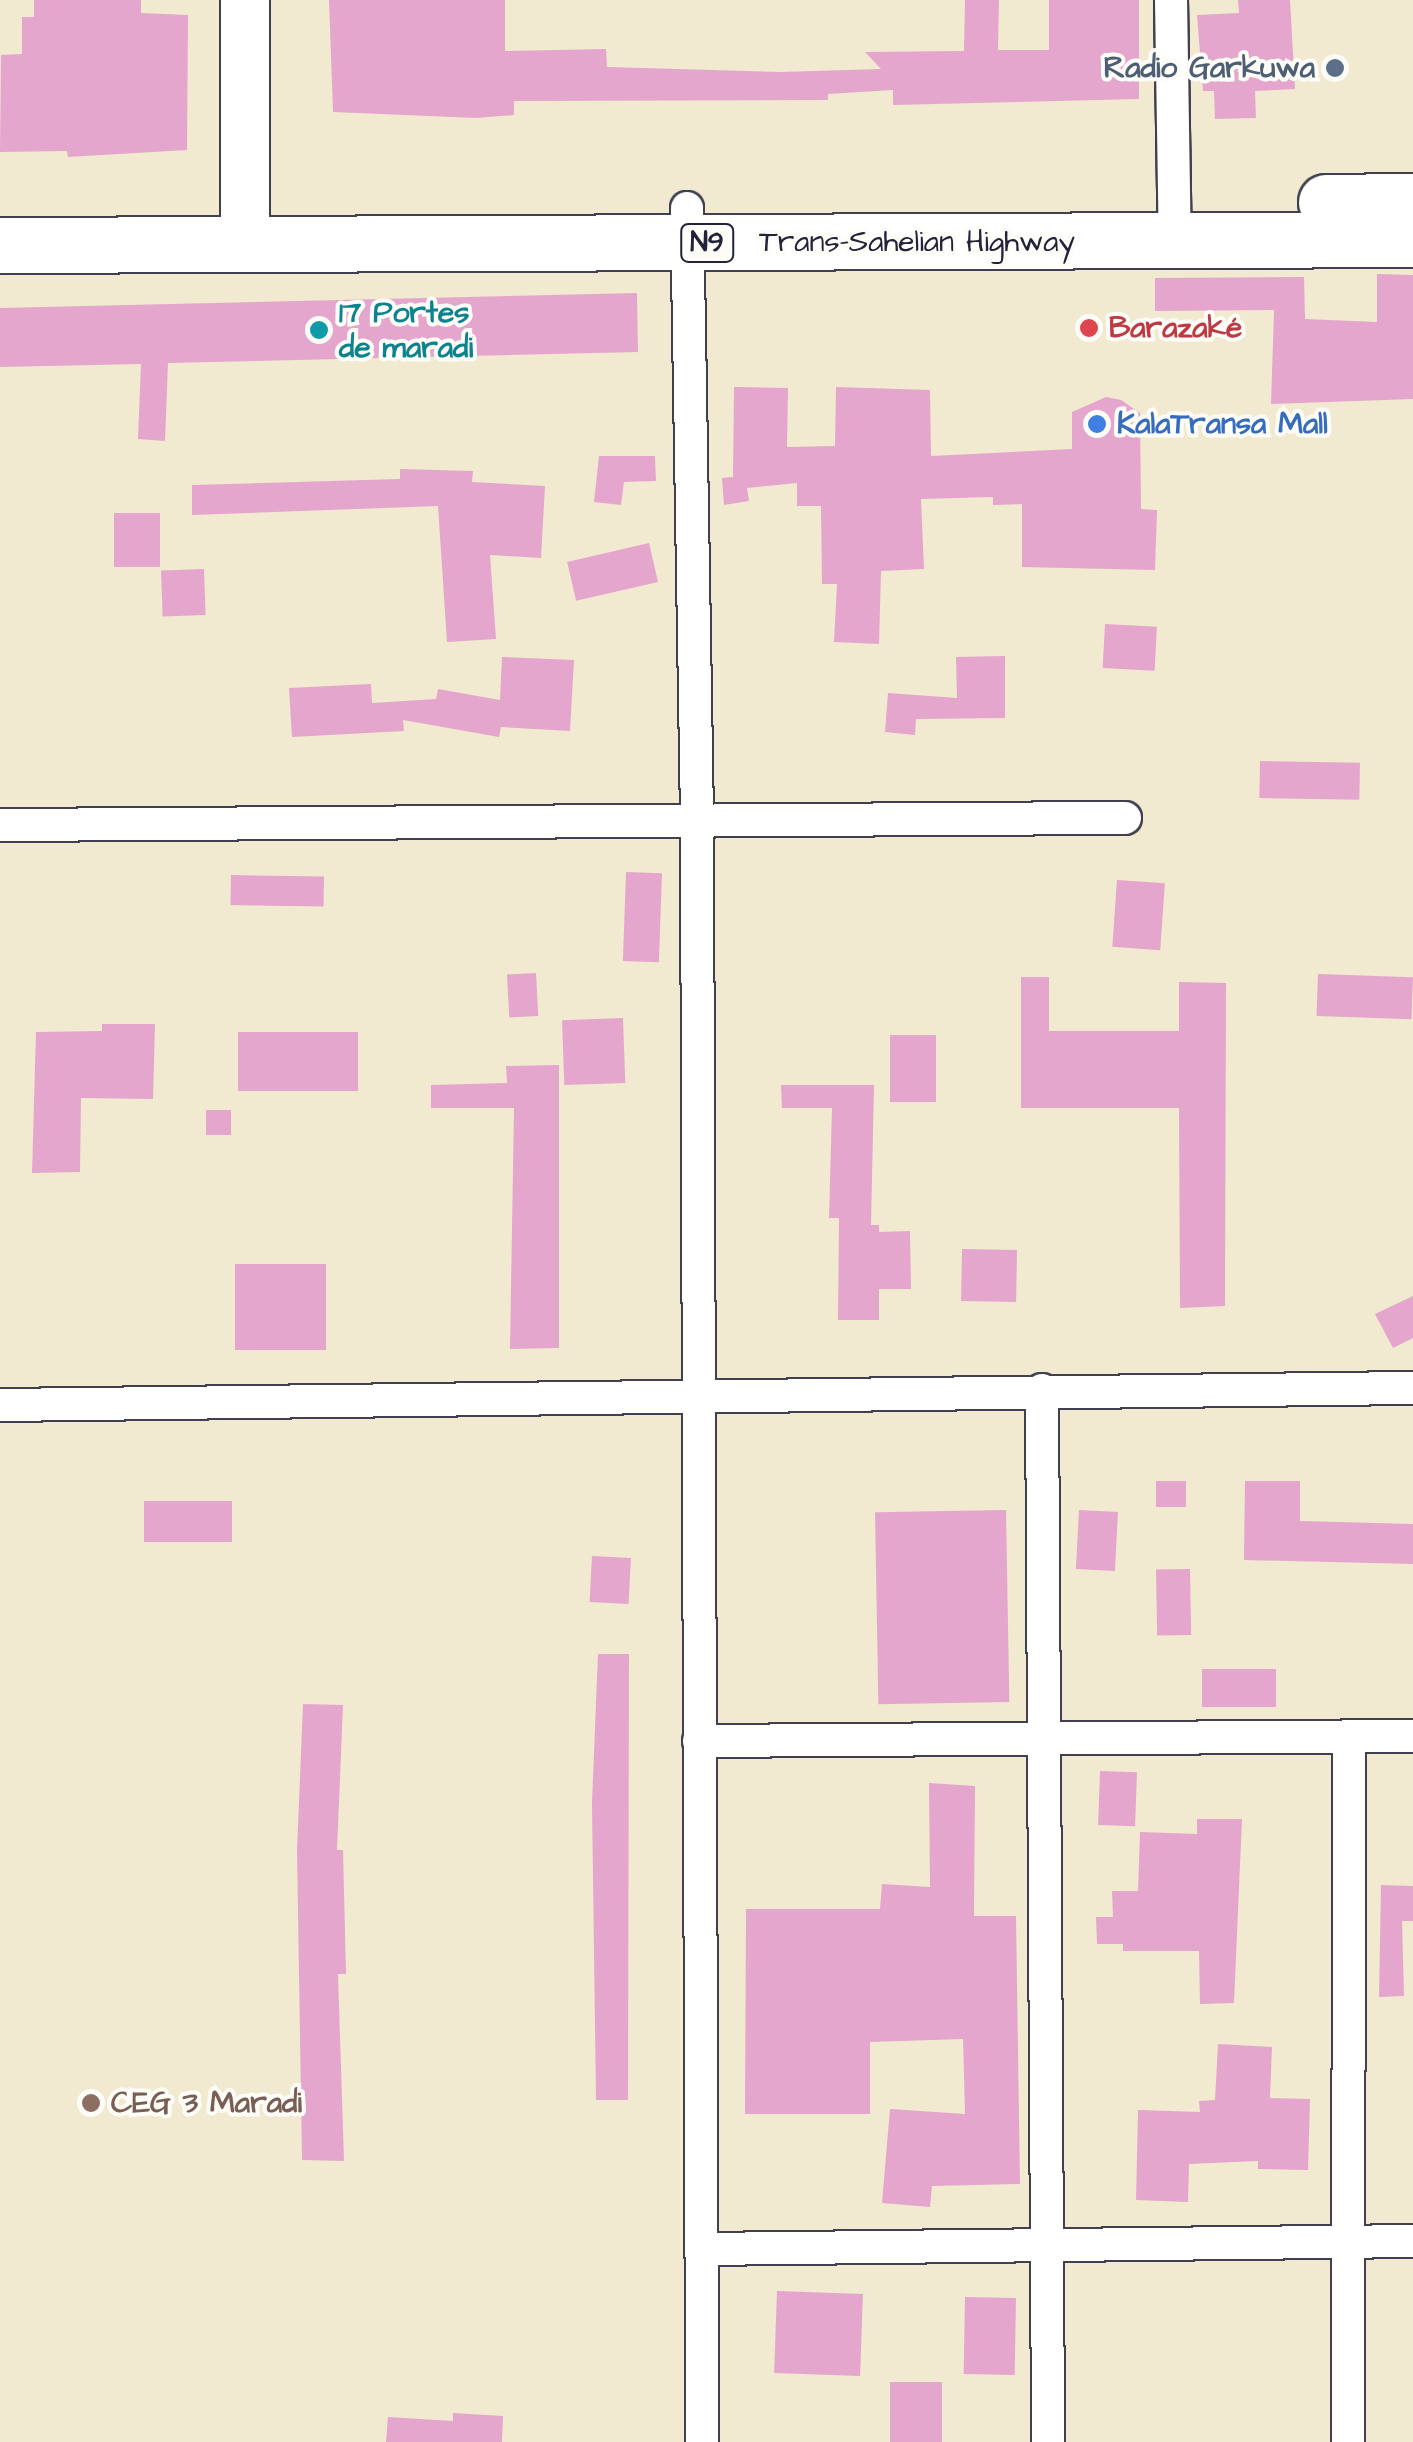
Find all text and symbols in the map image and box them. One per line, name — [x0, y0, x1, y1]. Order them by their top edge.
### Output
place label: Radio Garkuwa — [1104, 50, 1315, 86]
marker: Radio Garkuwa — [1324, 57, 1346, 79]
road number: N9 — [680, 220, 734, 266]
street label: Trans-Sahelian Highway — [759, 224, 1075, 260]
place label: 17 Portes de maradi — [339, 295, 473, 366]
place label: Barazaké — [1109, 310, 1242, 346]
marker: Barazaké — [1078, 317, 1100, 339]
marker: 17 Portes de maradi — [308, 319, 330, 341]
place label: KalaTransa Mall — [1117, 406, 1328, 442]
marker: KalaTransa Mall — [1086, 413, 1108, 435]
place label: CEG 3 Maradi — [111, 2085, 302, 2121]
marker: CEG 3 Maradi — [80, 2092, 102, 2114]

